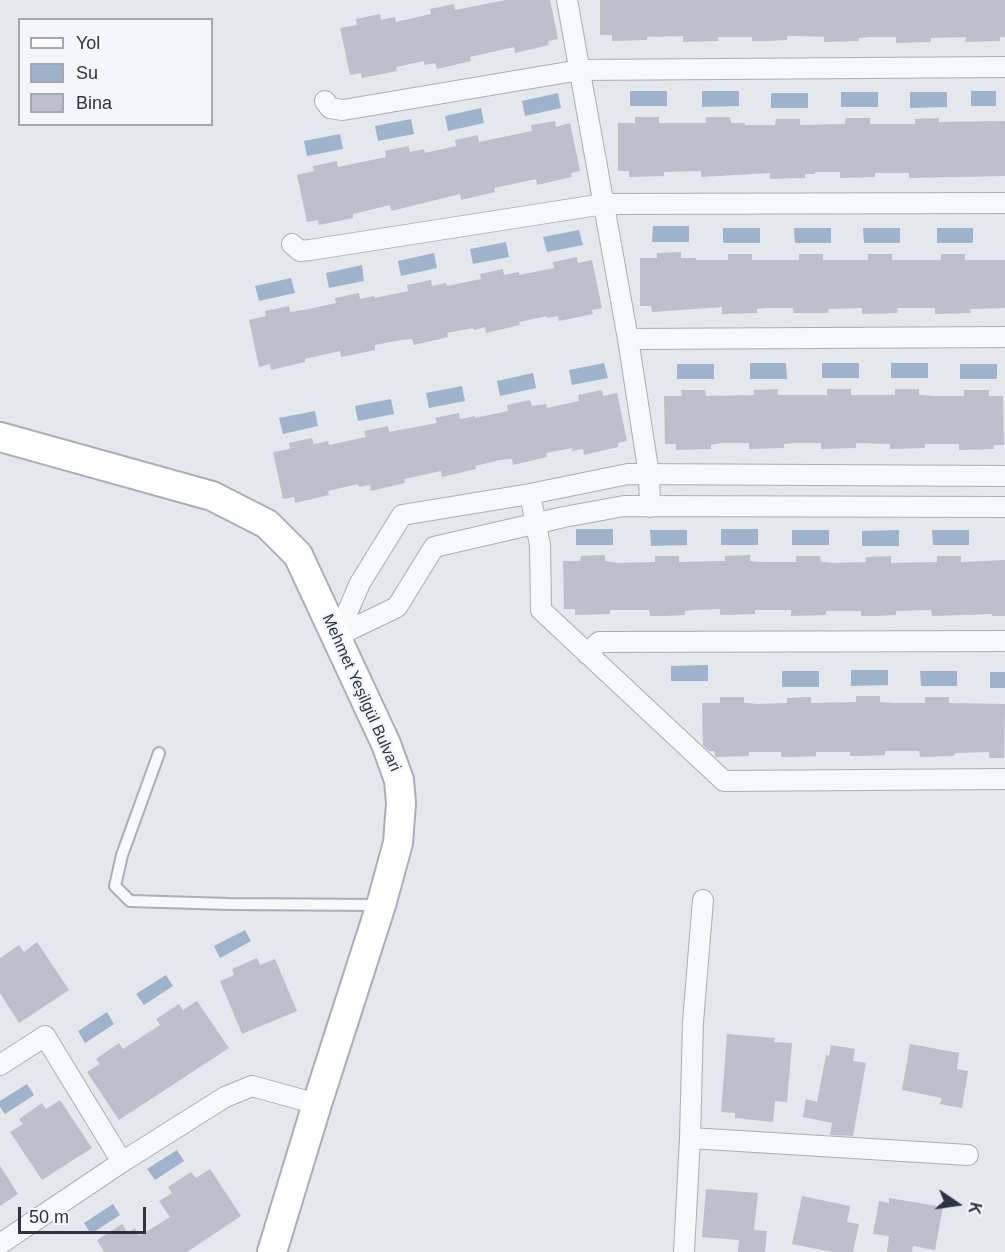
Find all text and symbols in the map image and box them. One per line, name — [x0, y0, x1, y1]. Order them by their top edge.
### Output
legend — [18, 18, 213, 126]
text: Yol — [76, 33, 100, 53]
text: Su — [76, 63, 98, 83]
text: Bina — [76, 93, 112, 113]
street label: Mehmet Yeşilgül Bulvari — [318, 611, 404, 775]
north arrow — [927, 1174, 987, 1234]
scale bar — [21, 1195, 148, 1233]
text: K — [965, 1201, 985, 1216]
text: 50 m — [29, 1207, 69, 1227]

